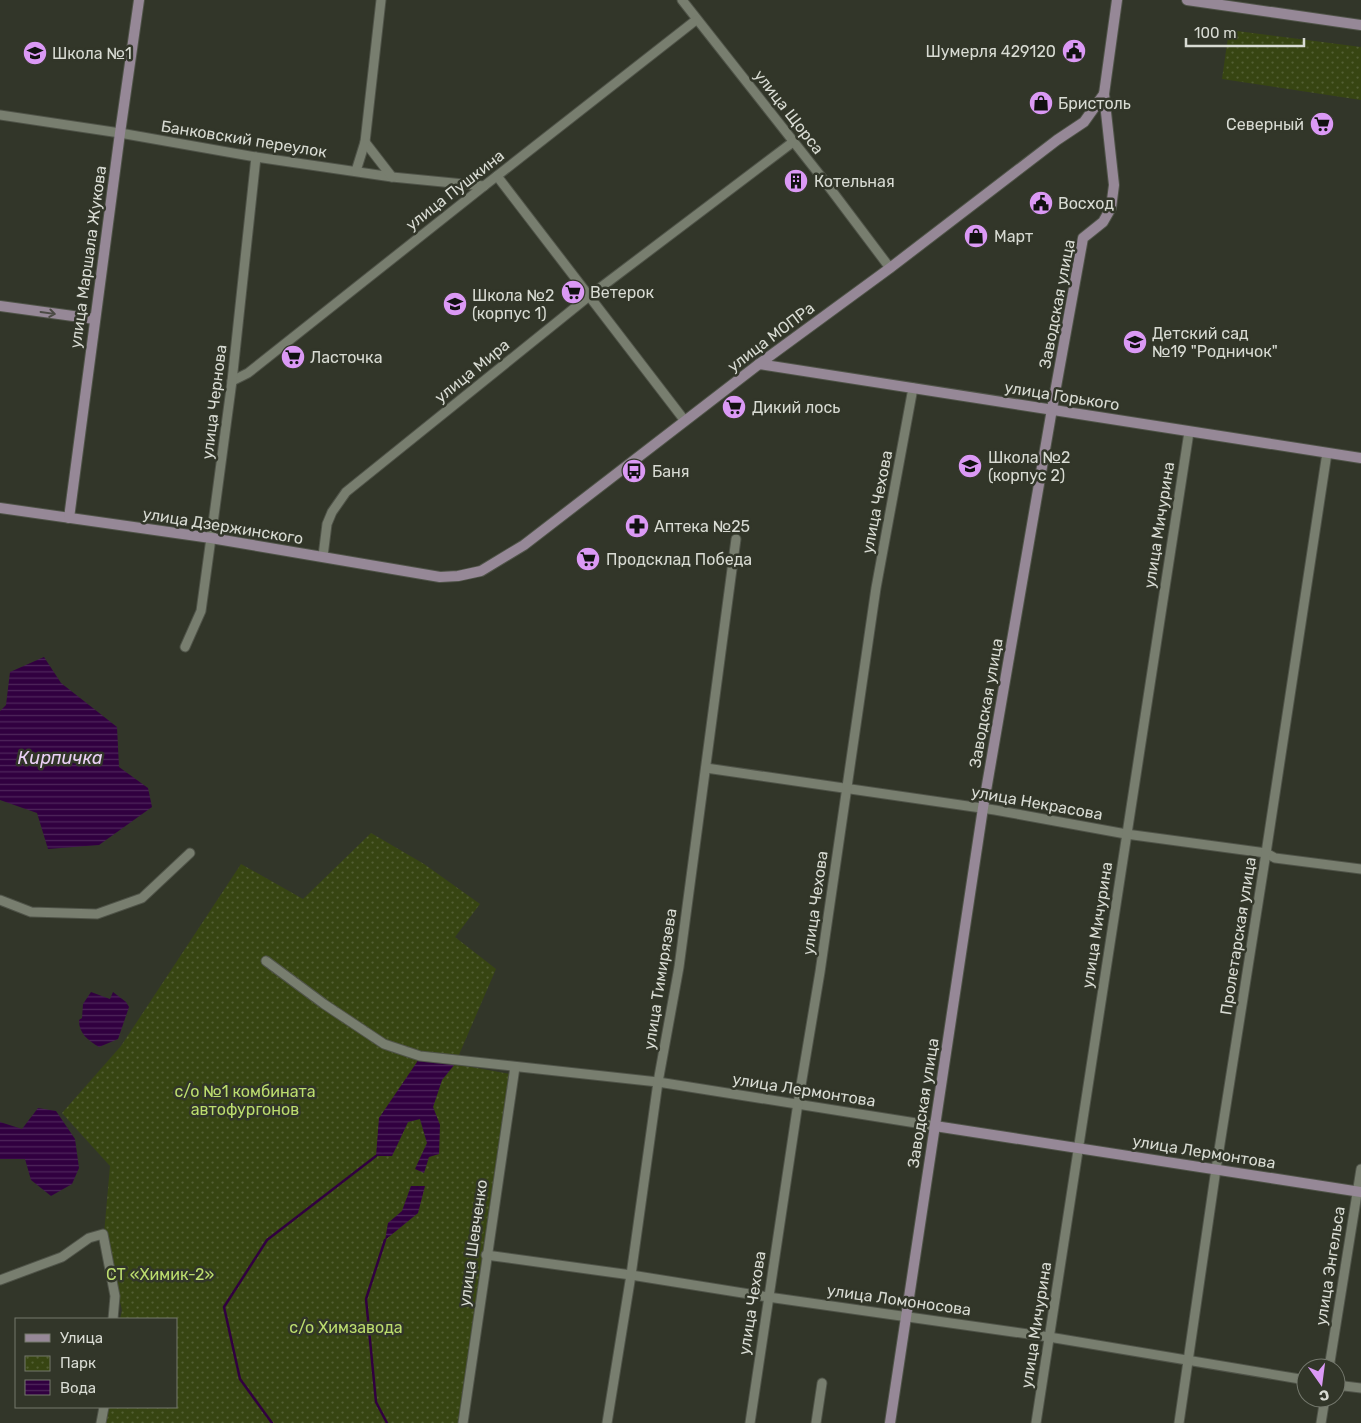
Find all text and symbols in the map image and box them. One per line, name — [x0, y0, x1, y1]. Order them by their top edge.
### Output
scale bar — [1186, 15, 1304, 47]
text: 100 m — [1194, 24, 1236, 42]
public building icon: Шумерля 429120 — [1061, 38, 1087, 64]
school or university icon: Школа №1 — [22, 40, 48, 66]
place label: Шумерля 429120 — [925, 42, 1056, 61]
place label: Школа №1 — [52, 44, 132, 63]
street label: улица Щорса — [750, 66, 828, 158]
shop icon: Бристоль — [1028, 90, 1054, 116]
place label: Бристоль — [1058, 94, 1131, 113]
supermarket icon: Северный — [1309, 111, 1335, 137]
place label: Северный — [1226, 115, 1304, 134]
street label: Банковский переулок — [160, 116, 329, 162]
street label: улица Пушкина — [402, 146, 508, 234]
street label: улица Маршала Жукова — [66, 164, 110, 350]
building icon: Котельная — [783, 168, 809, 194]
place label: Котельная — [814, 172, 895, 191]
public building icon: Восход — [1028, 190, 1054, 216]
place label: Восход — [1058, 194, 1115, 213]
shop icon: Март — [963, 223, 989, 249]
place label: Март — [994, 227, 1033, 246]
street label: Заводская улица — [1035, 238, 1079, 370]
supermarket icon: Ветерок — [560, 279, 586, 305]
place label: Ветерок — [590, 283, 655, 302]
place label: Школа №2 (корпус 1) — [472, 286, 555, 323]
school or university icon: Школа №2 (корпус 1) — [442, 291, 468, 317]
street label: улица МОПРа — [724, 298, 818, 376]
one-way arrow — [39, 308, 55, 318]
place label: Детский сад №19 "Родничок" — [1152, 324, 1278, 361]
school or university icon: Детский сад №19 "Родничок" — [1122, 329, 1148, 355]
street label: улица Мира — [431, 335, 513, 407]
street label: улица Чернова — [198, 343, 230, 461]
supermarket icon: Ласточка — [280, 344, 306, 370]
place label: Ласточка — [310, 348, 383, 367]
street label: улица Горького — [1003, 378, 1121, 414]
supermarket icon: Дикий лось — [721, 394, 747, 420]
place label: Дикий лось — [752, 398, 840, 417]
place label: Школа №2 (корпус 2) — [988, 448, 1071, 485]
street label: улица Чехова — [858, 449, 896, 555]
school or university icon: Школа №2 (корпус 2) — [957, 453, 983, 479]
bus stop icon: Баня — [621, 458, 647, 484]
street label: улица Мичурина — [1140, 460, 1178, 590]
place label: Баня — [652, 462, 690, 481]
street label: улица Дзержинского — [141, 504, 305, 548]
pharmacy icon: Аптека №25 — [624, 513, 650, 539]
place label: Аптека №25 — [654, 517, 750, 536]
supermarket icon: Продсклад Победа — [575, 546, 601, 572]
place label: Продсклад Победа — [606, 550, 752, 569]
street label: Заводская улица — [965, 637, 1007, 769]
water label: Кирпичка — [18, 747, 103, 769]
street label: улица Некрасова — [970, 782, 1104, 824]
street label: улица Чехова — [798, 850, 832, 956]
street label: Пролетарская улица — [1216, 856, 1260, 1016]
street label: улица Мичурина — [1078, 860, 1116, 990]
street label: улица Тимирязева — [639, 907, 681, 1051]
street label: Заводская улица — [903, 1037, 943, 1169]
street label: улица Лермонтова — [731, 1069, 877, 1111]
park label: с/о №1 комбината автофургонов — [174, 1082, 316, 1119]
street label: улица Лермонтова — [1131, 1131, 1277, 1173]
street label: улица Шевченко — [455, 1178, 491, 1308]
street label: улица Энгельса — [1311, 1205, 1349, 1327]
street label: улица Чехова — [734, 1250, 770, 1356]
street label: улица Мичурина — [1017, 1260, 1055, 1390]
park label: СТ «Химик-2» — [106, 1265, 214, 1284]
street label: улица Ломоносова — [826, 1280, 972, 1320]
legend — [15, 1318, 178, 1408]
park label: с/о Химзавода — [289, 1318, 403, 1337]
text: Улица — [60, 1329, 103, 1347]
text: Парк — [60, 1354, 96, 1372]
north arrow — [1296, 1358, 1346, 1408]
text: Вода — [60, 1379, 96, 1397]
text: С — [1317, 1386, 1331, 1405]

